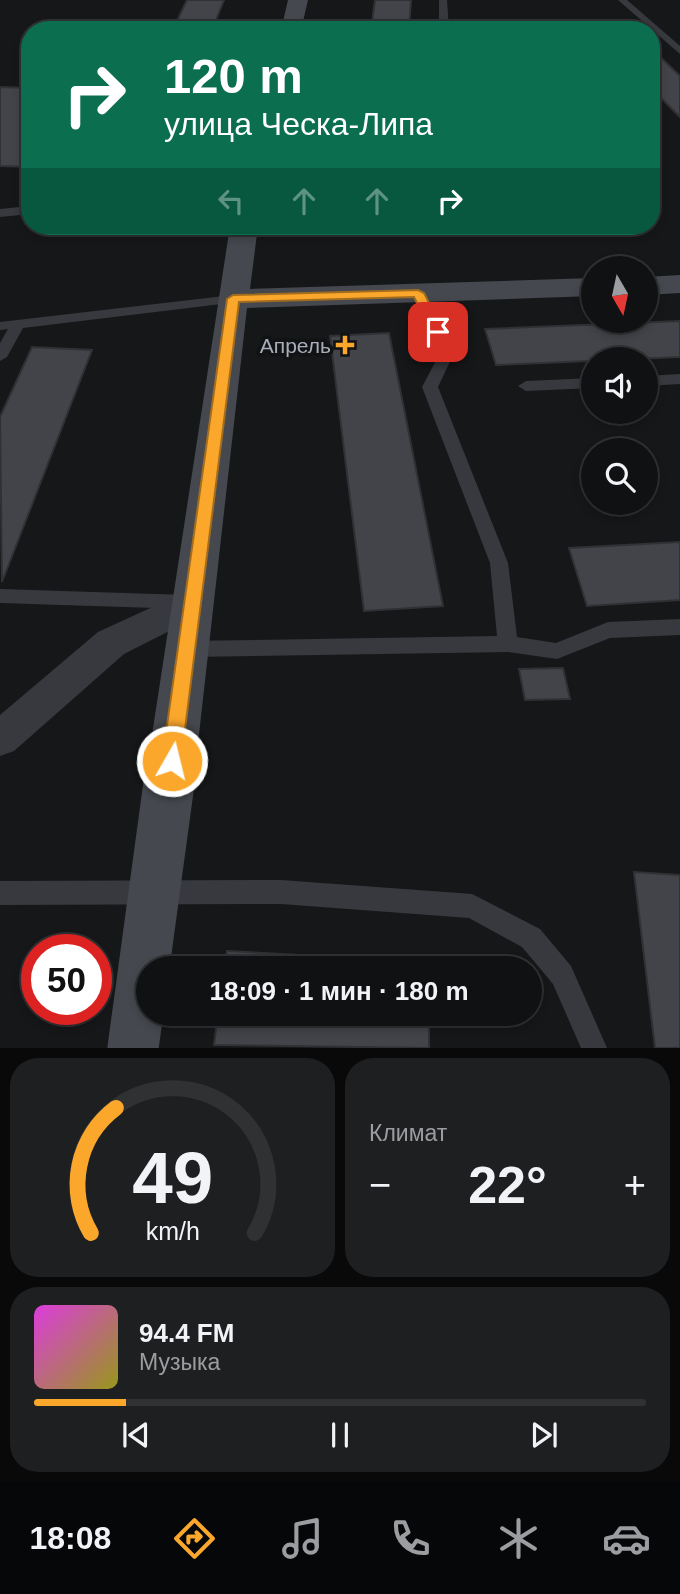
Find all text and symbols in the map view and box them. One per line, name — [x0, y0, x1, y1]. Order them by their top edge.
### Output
icon: right — [49, 49, 140, 140]
text: 120 m — [164, 49, 303, 103]
text: улица Ческа-Липа — [164, 106, 433, 142]
icon: left — [212, 182, 250, 220]
icon: ahead — [285, 182, 323, 220]
icon: ahead — [358, 182, 396, 220]
icon: right — [431, 182, 469, 220]
north arrow — [581, 256, 658, 332]
map controls — [581, 256, 658, 515]
pin — [408, 302, 468, 362]
icon: arrive — [419, 313, 457, 351]
place label: Апрель — [260, 334, 331, 357]
marker: Апрель — [337, 337, 353, 353]
button: sound — [581, 347, 658, 424]
button: search — [581, 438, 658, 515]
position arrow — [135, 724, 209, 798]
speed limit sign: 50 — [21, 934, 112, 1025]
text: 18:09 · 1 мин · 180 m — [209, 976, 469, 1006]
text: Климат — [369, 1120, 447, 1146]
text: 49 — [132, 1138, 213, 1219]
text: 22° — [468, 1156, 547, 1214]
text: − — [369, 1164, 391, 1206]
text: + — [624, 1164, 646, 1206]
text: km/h — [145, 1217, 200, 1245]
text: 94.4 FM — [139, 1318, 234, 1348]
text: Музыка — [139, 1349, 220, 1375]
icon: previous — [117, 1416, 155, 1454]
icon: pause — [321, 1416, 359, 1454]
icon: next — [525, 1416, 563, 1454]
icon: directions — [170, 1514, 219, 1563]
icon: music — [278, 1514, 327, 1563]
icon: phone — [386, 1514, 435, 1563]
icon: climate — [494, 1514, 543, 1563]
icon: car — [602, 1514, 651, 1563]
text: 18:08 — [29, 1520, 111, 1556]

